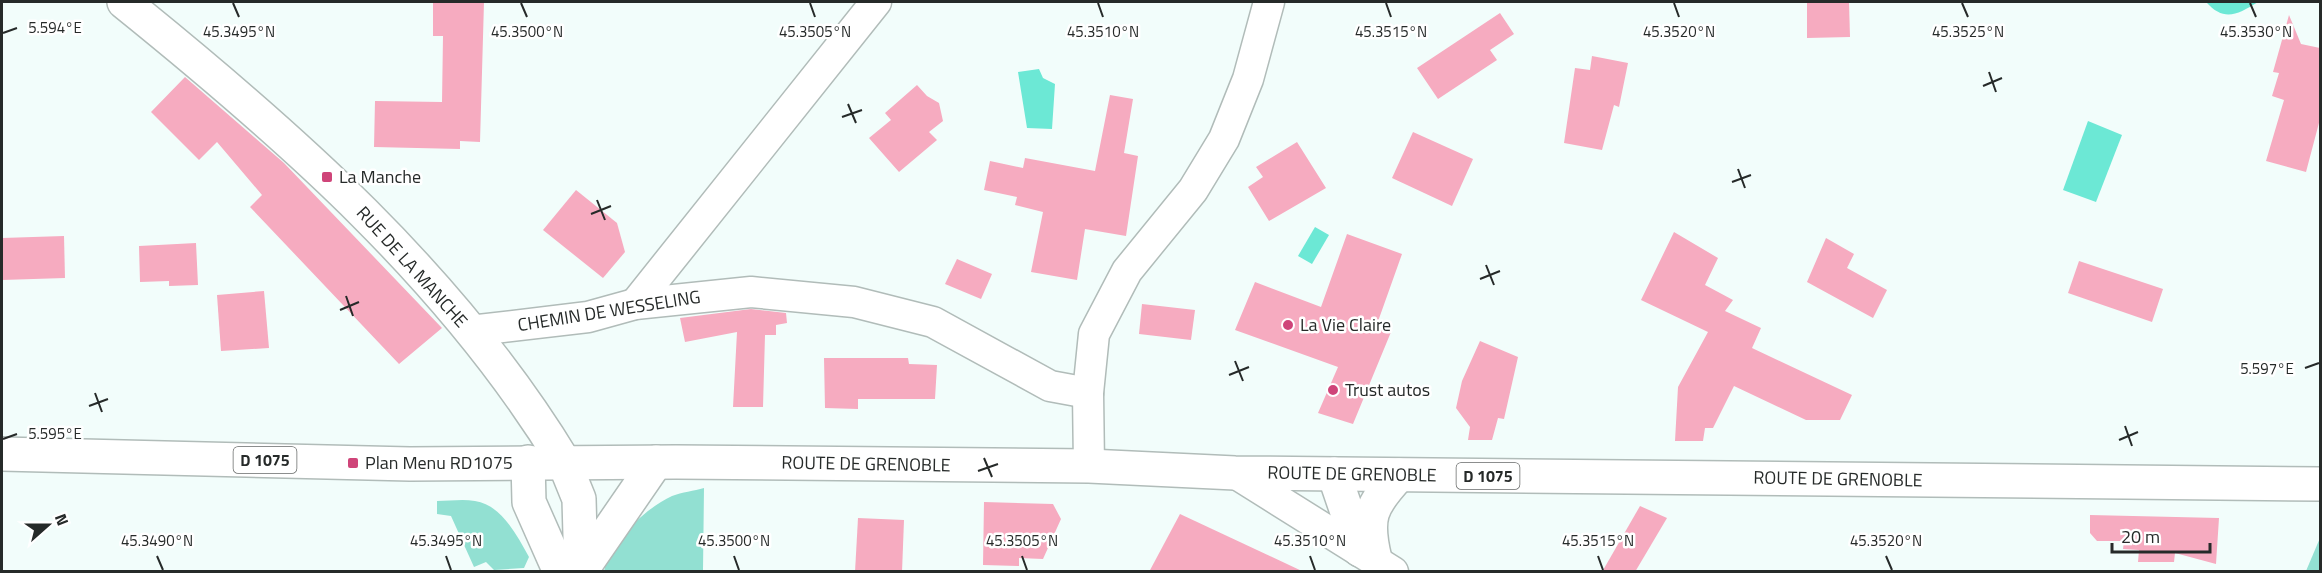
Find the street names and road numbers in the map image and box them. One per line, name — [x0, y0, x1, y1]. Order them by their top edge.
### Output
street label: RUE DE LA MANCHE — [350, 200, 474, 333]
street label: CHEMIN DE WESSELING — [516, 283, 702, 338]
road number: D 1075 — [234, 447, 296, 473]
street label: ROUTE DE GRENOBLE — [781, 449, 951, 478]
street label: ROUTE DE GRENOBLE — [1267, 459, 1437, 488]
road number: D 1075 — [1456, 463, 1520, 489]
street label: ROUTE DE GRENOBLE — [1753, 464, 1923, 493]

